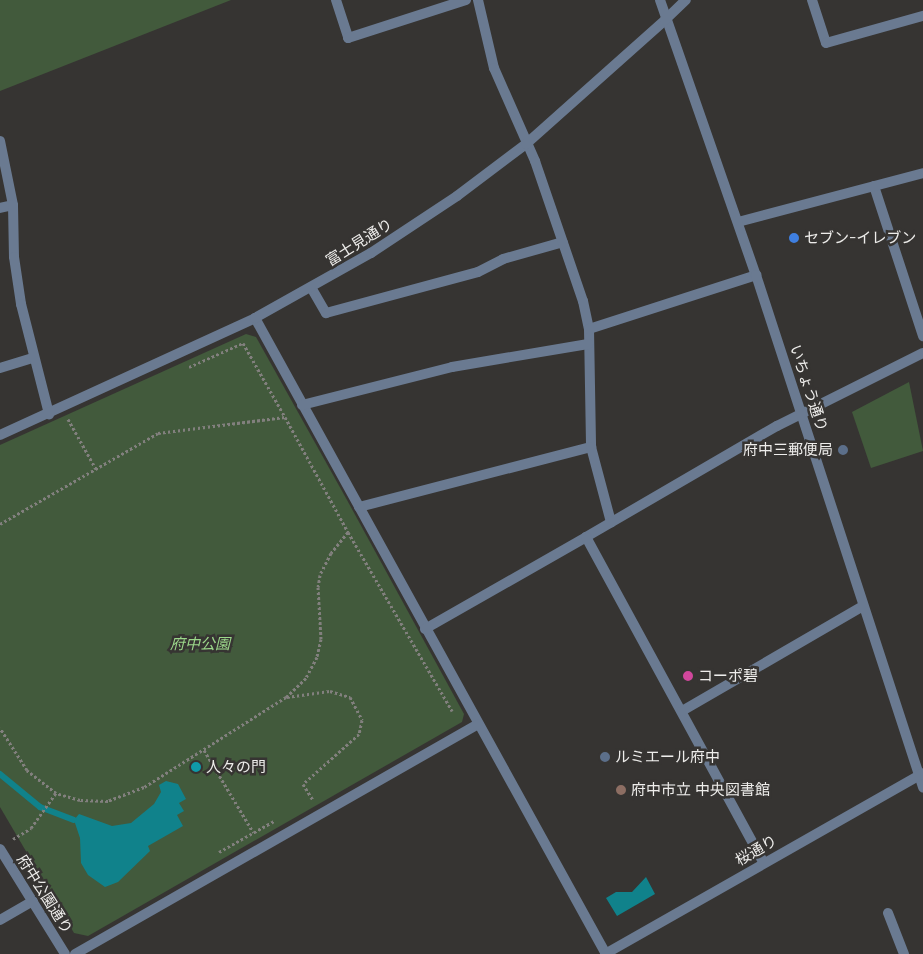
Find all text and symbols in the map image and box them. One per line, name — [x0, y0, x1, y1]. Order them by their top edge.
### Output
street label: 富士見通り — [322, 214, 396, 270]
place label: セブン-イレブン — [804, 229, 916, 247]
marker: セブン-イレブン — [788, 232, 800, 244]
street label: いちょう通り — [787, 342, 831, 434]
place label: 府中三郵便局 — [743, 441, 833, 459]
marker: 府中三郵便局 — [837, 444, 849, 456]
park label: 府中公園 — [170, 635, 230, 653]
place label: コーポ碧 — [698, 667, 758, 685]
marker: コーポ碧 — [682, 670, 694, 682]
place label: ルミエール府中 — [615, 748, 720, 766]
marker: ルミエール府中 — [599, 751, 611, 763]
place label: 人々の門 — [206, 758, 266, 776]
marker: 人々の門 — [190, 761, 202, 773]
place label: 府中市立 中央図書館 — [631, 781, 770, 799]
marker: 府中市立 中央図書館 — [615, 784, 627, 796]
street label: 桜通り — [732, 831, 780, 869]
street label: 府中公園通り — [14, 851, 76, 937]

